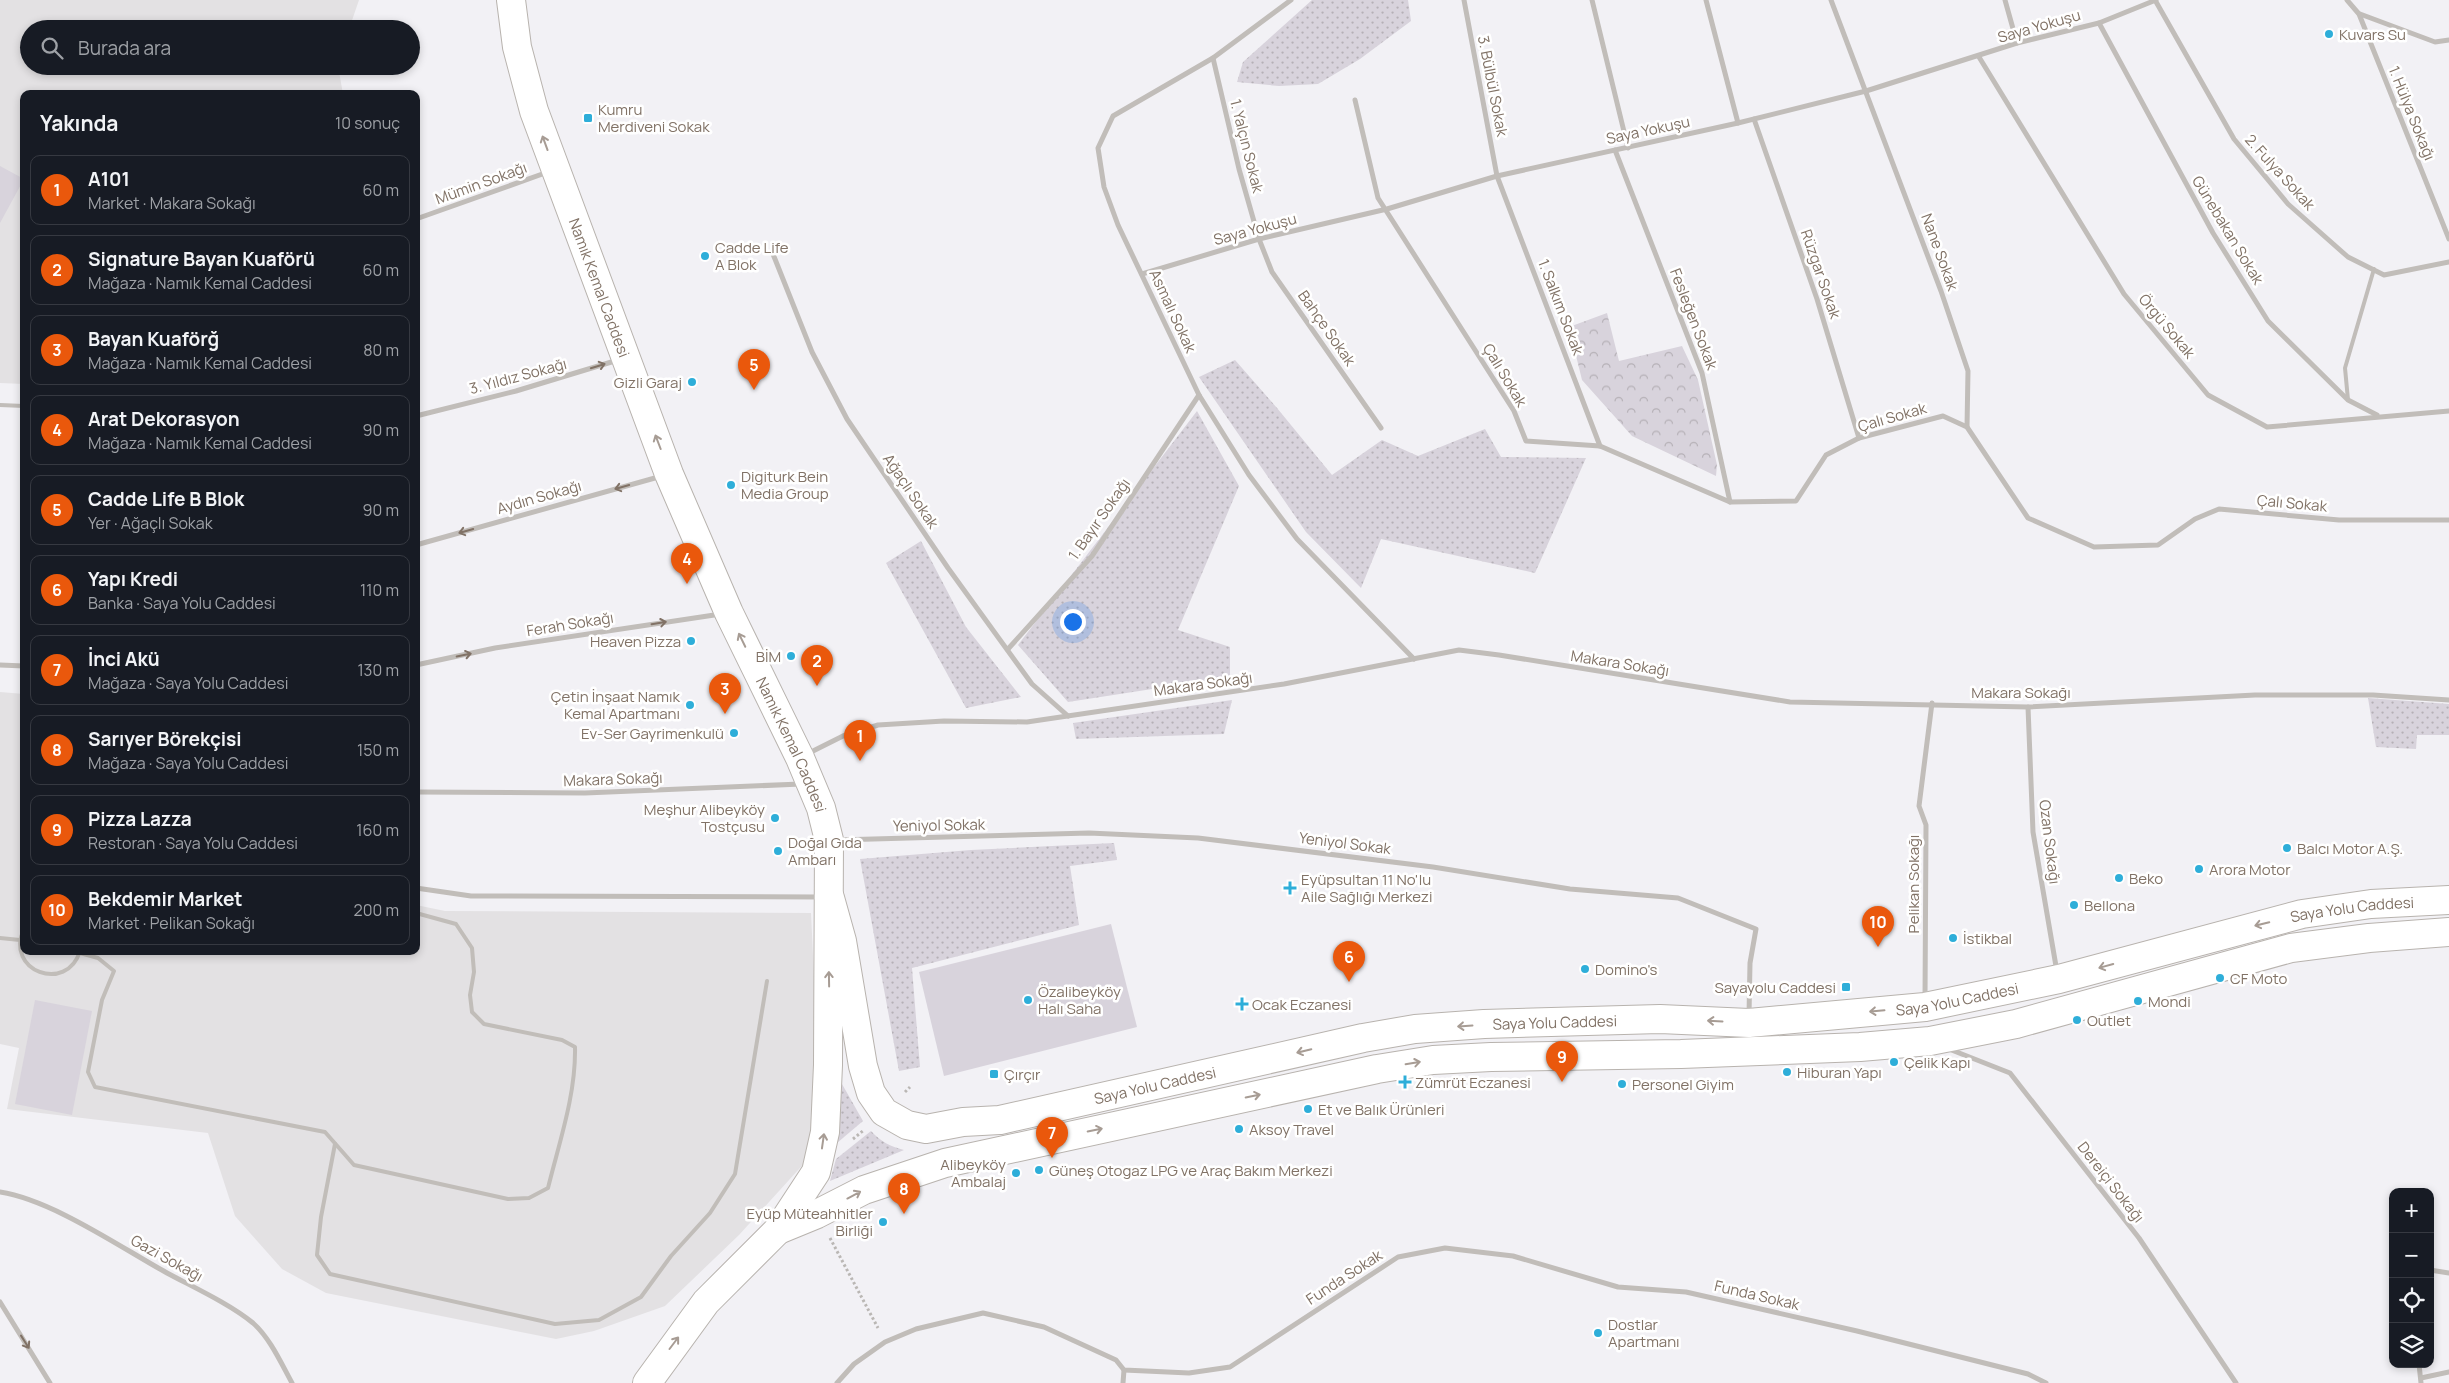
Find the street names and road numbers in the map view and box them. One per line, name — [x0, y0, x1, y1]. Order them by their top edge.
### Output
street label: Saya Yokuşu — [1995, 4, 2083, 48]
street label: 3. Bülbül Sokak — [1473, 34, 1513, 139]
street label: 1. Hülya Sokağı — [2384, 63, 2440, 163]
street label: 1. Yalçın Sokak — [1225, 97, 1269, 196]
street label: Saya Yokuşu — [1604, 111, 1692, 149]
street label: 2. Fulya Sokak — [2240, 129, 2320, 215]
street label: Mümin Sokağı — [432, 157, 530, 209]
street label: Günebakan Sokak — [2187, 172, 2269, 289]
street label: Saya Yokuşu — [1211, 208, 1299, 250]
street label: Nane Sokak — [1916, 211, 1964, 294]
street label: Namık Kemal Caddesi — [564, 215, 635, 360]
street label: Rüzgar Sokak — [1796, 226, 1846, 322]
street label: 1. Salkım Sokak — [1533, 256, 1589, 358]
street label: Fesleğen Sokak — [1665, 265, 1723, 373]
street label: Asmalı Sokak — [1145, 266, 1202, 357]
street label: Bahçe Sokak — [1293, 286, 1361, 370]
street label: Örgü Sokak — [2134, 289, 2200, 363]
street label: Çalı Sokak — [1478, 339, 1532, 411]
street label: 3. Yıldız Sokağı — [467, 353, 569, 399]
street label: Çalı Sokak — [1855, 397, 1929, 437]
street label: Ağaçlı Sokak — [878, 449, 944, 533]
street label: 1. Bayır Sokağı — [1063, 474, 1135, 564]
street label: Aydın Sokağı — [494, 475, 584, 519]
street label: Çalı Sokak — [2256, 489, 2329, 517]
street label: Ferah Sokağı — [525, 607, 615, 641]
street label: Makara Sokağı — [1569, 645, 1671, 681]
street label: Makara Sokağı — [1152, 667, 1254, 701]
street label: Namık Kemal Caddesi — [751, 673, 832, 814]
street label: Makara Sokağı — [1971, 682, 2071, 703]
street label: Makara Sokağı — [563, 767, 663, 791]
street label: Ozan Sokağı — [2034, 799, 2066, 885]
street label: Yeniyol Sokak — [893, 814, 986, 836]
street label: Yeniyol Sokak — [1298, 827, 1393, 859]
street label: Pelikan Sokağı — [1903, 835, 1924, 933]
street label: Saya Yolu Caddesi — [2288, 891, 2415, 927]
street label: Saya Yolu Caddesi — [1895, 977, 2020, 1020]
street label: Saya Yolu Caddesi — [1492, 1010, 1617, 1034]
street label: Saya Yolu Caddesi — [1092, 1061, 1218, 1109]
street label: Dereiçi Sokağı — [2073, 1137, 2149, 1227]
street label: Gazi Sokağı — [127, 1230, 207, 1286]
street label: Funda Sokak — [1302, 1244, 1387, 1309]
street label: Funda Sokak — [1712, 1275, 1802, 1315]

